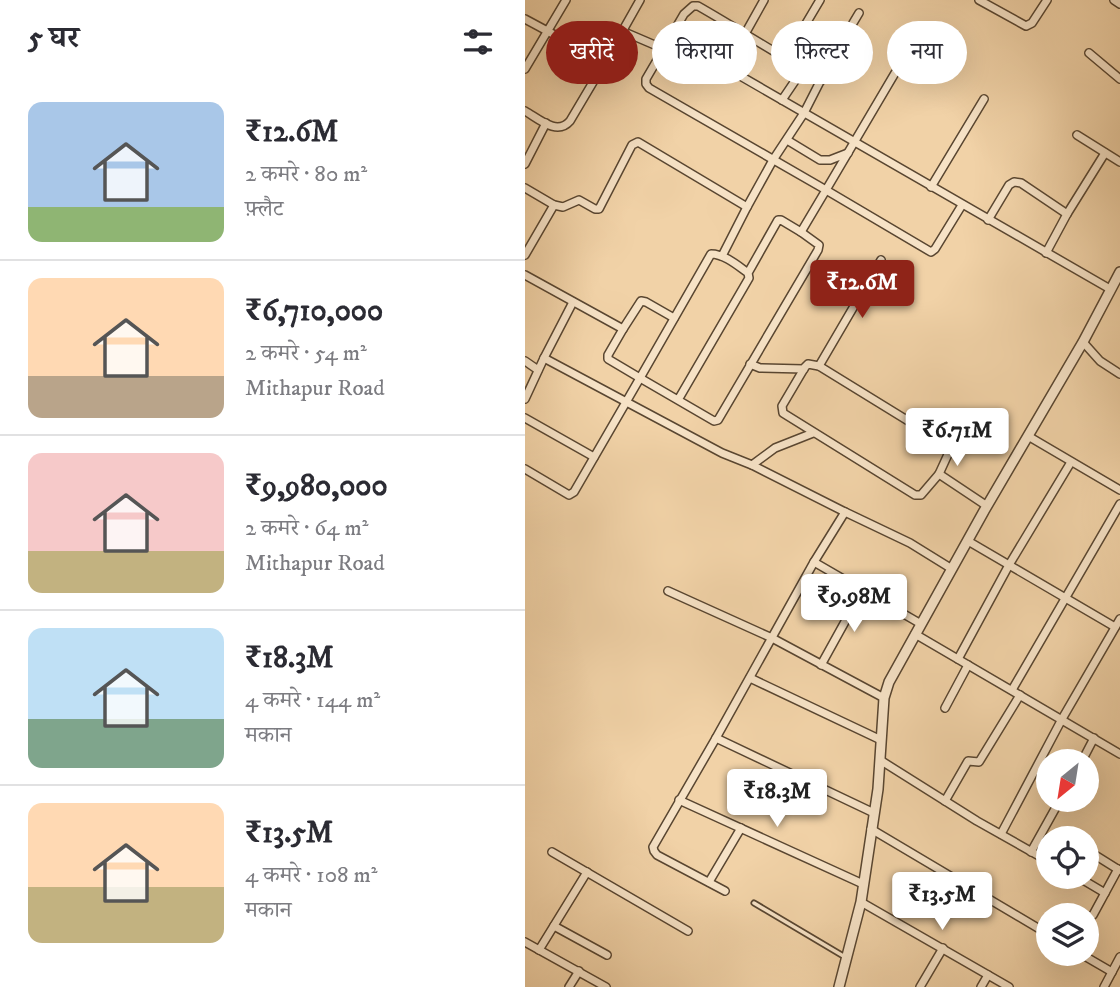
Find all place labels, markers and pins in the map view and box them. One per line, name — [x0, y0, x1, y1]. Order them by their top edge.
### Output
pin: ₹12.6M — [805, 260, 919, 320]
pin: ₹6.71M — [900, 408, 1014, 468]
pin: ₹9.98M — [797, 574, 911, 634]
pin: ₹18.3M — [720, 770, 834, 829]
pin: ₹13.5M — [885, 872, 999, 932]

